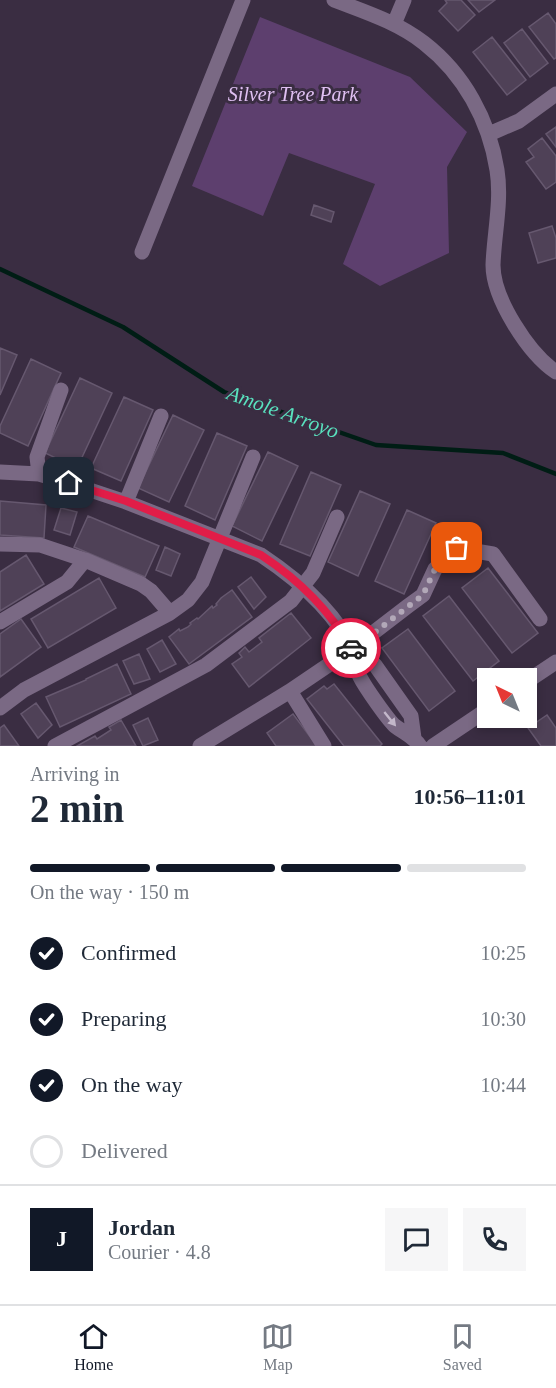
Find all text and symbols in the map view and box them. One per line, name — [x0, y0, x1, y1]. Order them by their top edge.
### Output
park label: Silver Tree Park — [228, 83, 359, 105]
water label: Amole Arroyo — [222, 380, 342, 443]
pin — [43, 457, 94, 508]
icon: home — [52, 466, 85, 499]
pin — [431, 522, 482, 573]
icon: bag — [440, 531, 473, 564]
courier — [321, 618, 381, 678]
icon: car — [335, 632, 368, 665]
north arrow — [477, 668, 537, 728]
map controls — [477, 668, 537, 728]
one-way arrow — [384, 711, 397, 727]
text: Arriving in — [30, 763, 119, 785]
text: 10:56–11:01 — [414, 784, 526, 809]
text: 2 min — [30, 787, 124, 830]
text: On the way · 150 m — [30, 881, 189, 903]
icon: check — [30, 937, 63, 970]
text: Confirmed — [81, 940, 176, 965]
text: 10:25 — [480, 942, 526, 964]
icon: check — [30, 1003, 63, 1036]
text: Preparing — [81, 1006, 167, 1031]
text: 10:30 — [480, 1008, 526, 1030]
icon: check — [30, 1069, 63, 1102]
text: On the way — [81, 1072, 182, 1097]
text: 10:44 — [480, 1074, 526, 1096]
text: Delivered — [81, 1138, 168, 1163]
button: chat — [385, 1208, 448, 1271]
button: phone — [463, 1208, 526, 1271]
text: Jordan — [108, 1215, 175, 1240]
text: J — [56, 1226, 67, 1251]
text: Courier · 4.8 — [108, 1241, 211, 1263]
tab: Home — [74, 1320, 113, 1374]
tab: Map — [261, 1320, 294, 1374]
tab: Saved — [443, 1320, 482, 1374]

